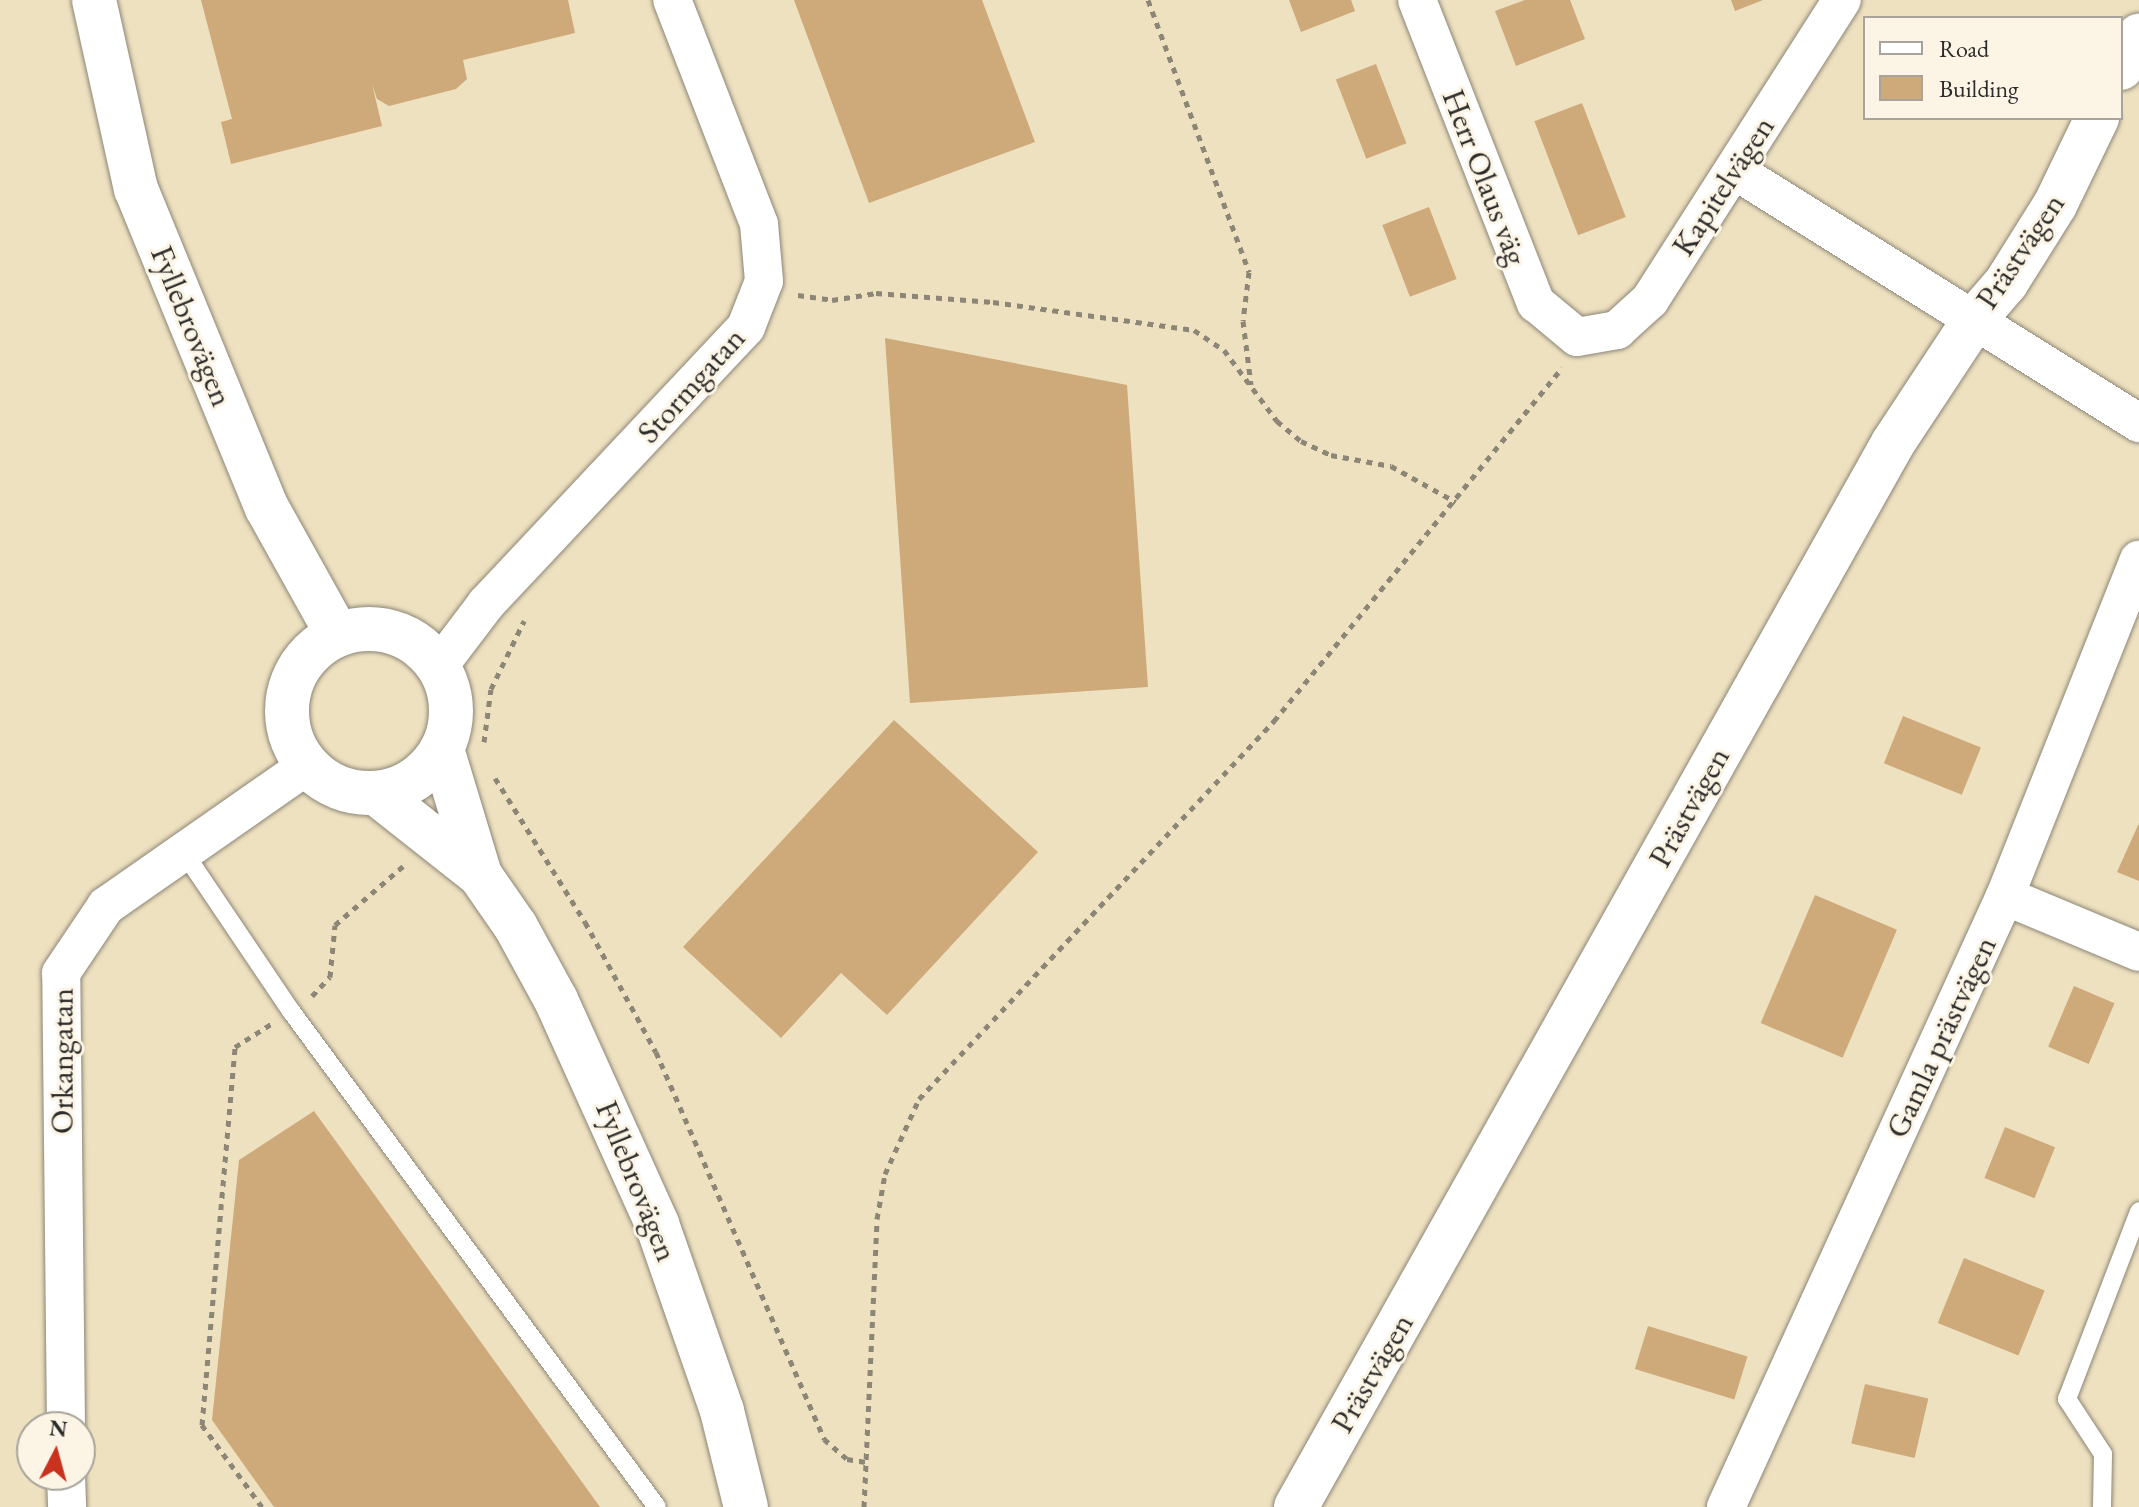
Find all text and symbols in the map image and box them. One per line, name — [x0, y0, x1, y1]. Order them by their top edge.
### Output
legend — [1863, 16, 2123, 120]
text: Road — [1939, 33, 1989, 64]
text: Building — [1939, 73, 2019, 104]
street label: Herr Olaus väg — [1434, 84, 1536, 270]
street label: Kapitelvägen — [1664, 109, 1782, 263]
street label: Prästvägen — [1967, 186, 2073, 316]
street label: Fyllebrovägen — [142, 240, 242, 412]
street label: Stormgatan — [629, 319, 753, 451]
street label: Prästvägen — [1640, 740, 1738, 874]
street label: Gamla prästvägen — [1878, 930, 2004, 1144]
street label: Orkangatan — [43, 988, 81, 1134]
street label: Fyllebrovägen — [587, 1095, 687, 1267]
street label: Prästvägen — [1323, 1307, 1421, 1439]
north arrow — [16, 1411, 96, 1491]
text: N — [48, 1413, 69, 1444]

